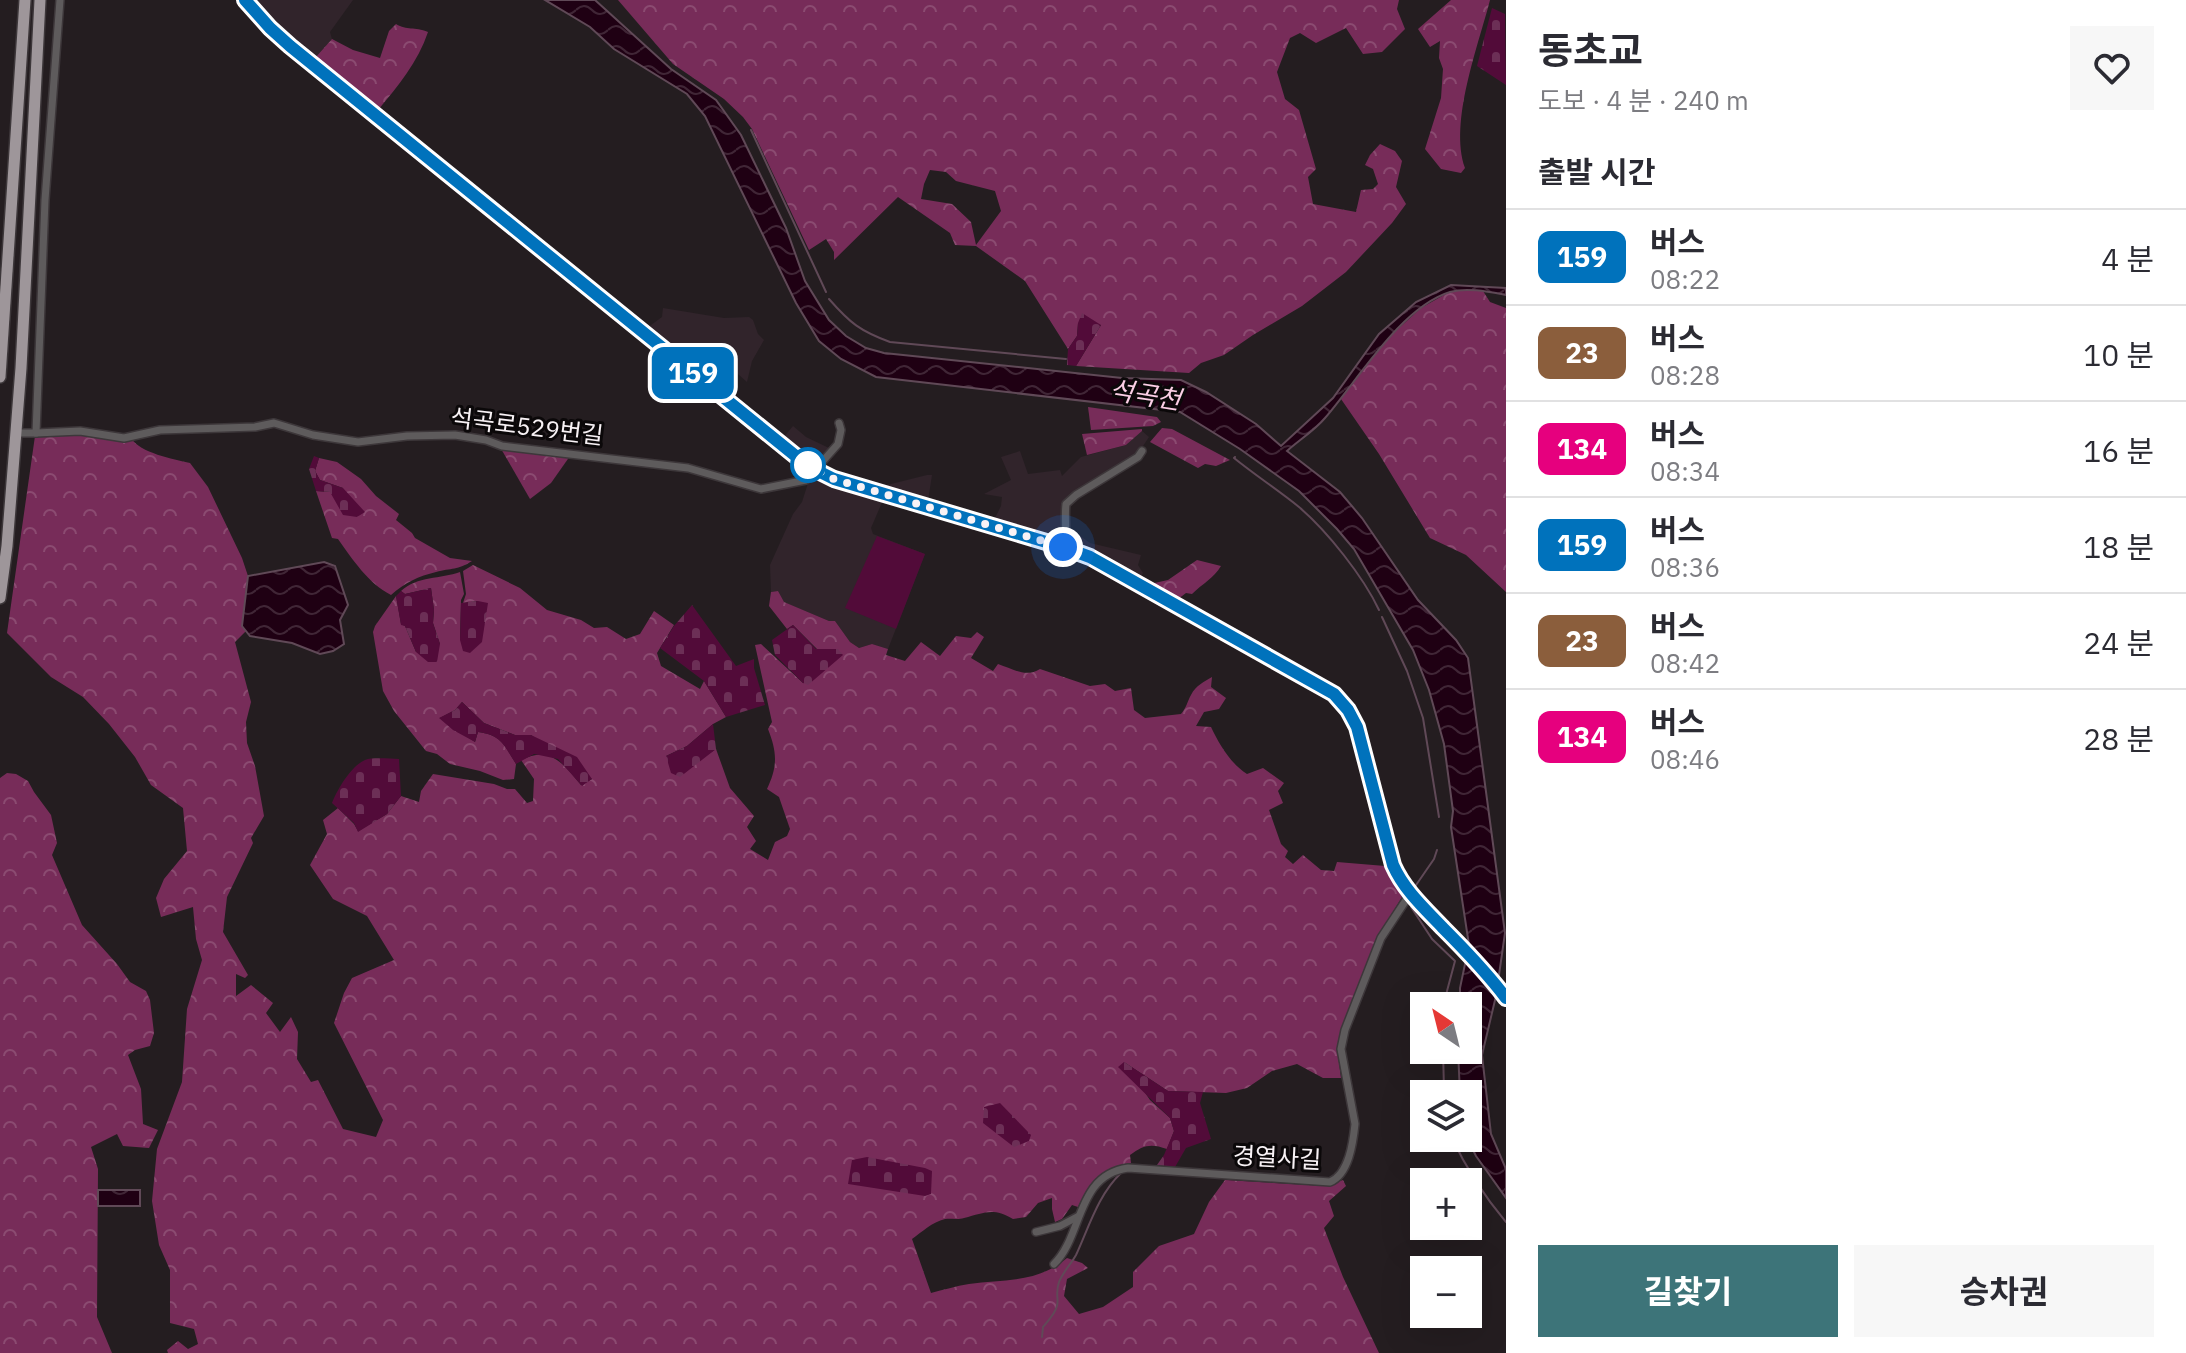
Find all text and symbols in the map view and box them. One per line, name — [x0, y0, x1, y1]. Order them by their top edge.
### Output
text: 동초교 — [1538, 25, 1643, 74]
button: heart — [2070, 26, 2154, 110]
text: 도보 · 4 분 · 240 m — [1538, 83, 1749, 117]
text: 출발 시간 — [1538, 152, 1655, 191]
text: 버스 — [1650, 222, 1705, 261]
text: 159 — [1557, 238, 1607, 275]
text: 4 분 — [2101, 239, 2154, 278]
text: 08:22 — [1650, 262, 1720, 296]
text: 버스 — [1650, 318, 1705, 357]
text: 23 — [1565, 334, 1599, 371]
text: 10 분 — [2083, 335, 2154, 374]
line badge: 159 — [647, 347, 739, 399]
text: 159 — [668, 354, 718, 391]
text: 08:28 — [1650, 358, 1720, 392]
water label: 석곡천 — [1107, 372, 1186, 417]
street label: 석곡로529번길 — [449, 401, 605, 451]
text: 버스 — [1650, 414, 1705, 453]
text: 134 — [1557, 430, 1607, 467]
text: 16 분 — [2083, 431, 2154, 470]
unlabelled marker — [791, 448, 825, 482]
text: 08:34 — [1650, 454, 1720, 488]
text: 버스 — [1650, 510, 1705, 549]
text: 159 — [1557, 526, 1607, 563]
your location — [1043, 527, 1083, 567]
text: 18 분 — [2083, 527, 2154, 566]
text: 08:36 — [1650, 550, 1720, 584]
text: 버스 — [1650, 606, 1705, 645]
text: 23 — [1565, 622, 1599, 659]
text: 24 분 — [2083, 623, 2154, 662]
text: 08:42 — [1650, 646, 1720, 680]
text: 버스 — [1650, 702, 1705, 741]
text: 134 — [1557, 718, 1607, 755]
text: 28 분 — [2083, 719, 2154, 758]
text: 08:46 — [1650, 742, 1720, 776]
north arrow — [1410, 992, 1482, 1064]
map controls — [1410, 992, 1482, 1328]
button: layers — [1410, 1080, 1482, 1152]
street label: 경열사길 — [1232, 1139, 1322, 1175]
button: + — [1410, 1168, 1482, 1240]
button: 길찾기 — [1538, 1245, 1838, 1337]
button: 승차권 — [1854, 1245, 2154, 1337]
button: − — [1410, 1256, 1482, 1328]

